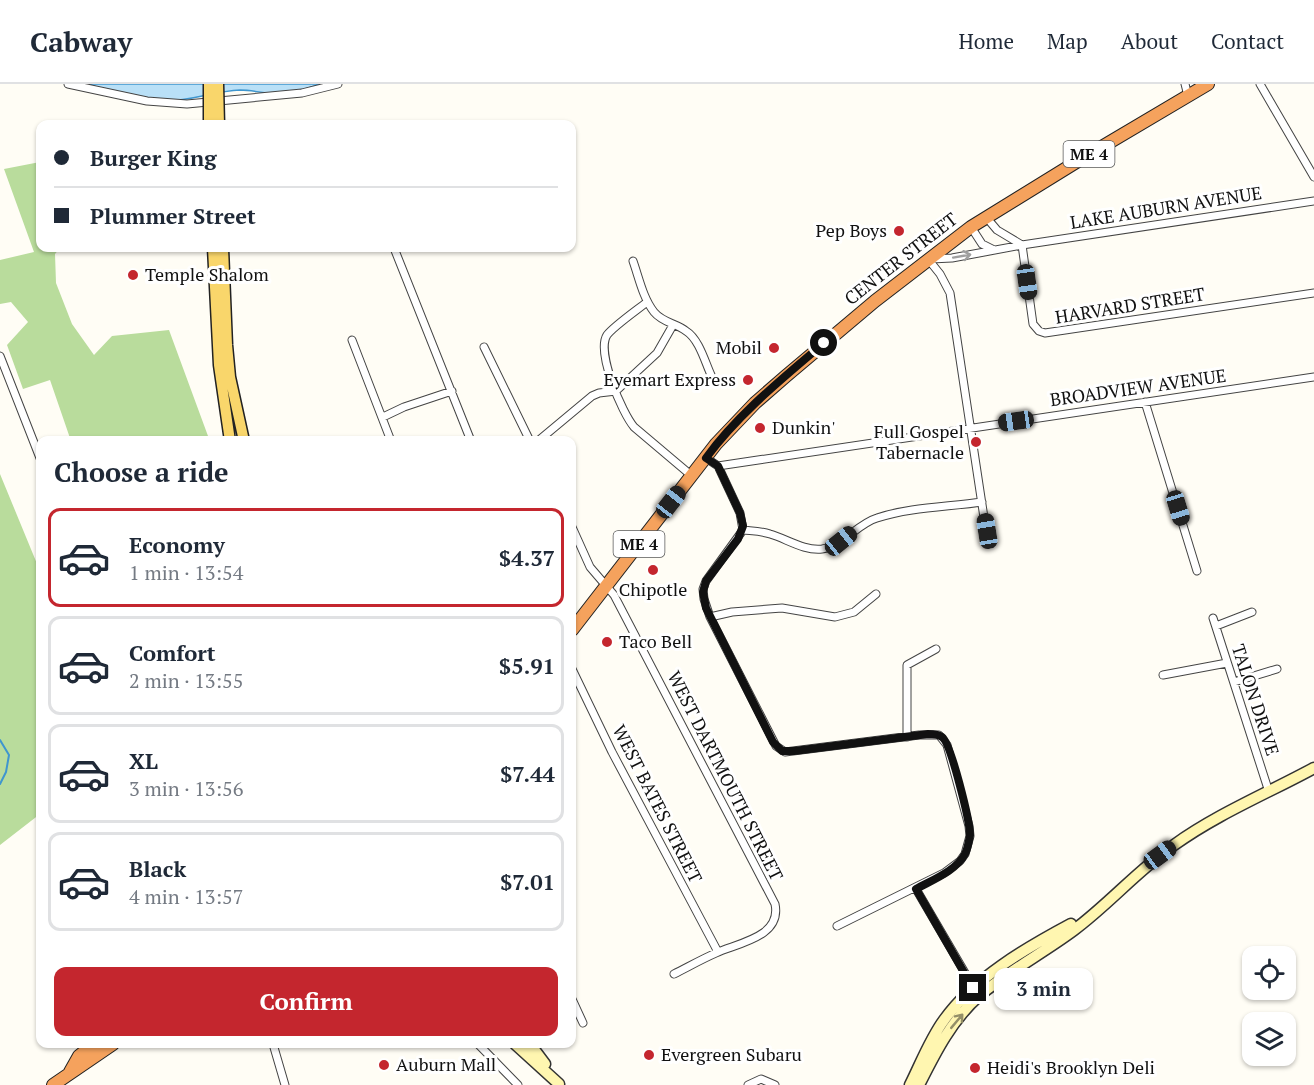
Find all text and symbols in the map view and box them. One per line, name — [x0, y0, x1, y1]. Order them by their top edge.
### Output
text: Cabway — [30, 23, 132, 60]
text: Home — [958, 27, 1014, 55]
text: Map — [1047, 27, 1088, 55]
text: About — [1121, 27, 1178, 55]
text: Contact — [1211, 27, 1284, 55]
road number: ME 4 — [1064, 141, 1114, 167]
text: Burger King — [90, 143, 217, 172]
street label: LAKE AUBURN AVENUE — [1068, 180, 1263, 234]
text: Plummer Street — [90, 201, 256, 230]
street label: CENTER STREET — [839, 207, 962, 310]
place label: Pep Boys — [816, 218, 887, 242]
marker: Pep Boys — [892, 224, 906, 238]
one-way arrow — [952, 251, 971, 262]
place label: Temple Shalom — [145, 262, 269, 286]
car — [1016, 263, 1038, 301]
marker: Temple Shalom — [126, 268, 140, 282]
street label: HARVARD STREET — [1053, 281, 1206, 329]
route start — [810, 329, 837, 356]
place label: Mobil — [716, 335, 762, 359]
marker: Mobil — [767, 341, 781, 355]
street label: BROADVIEW AVENUE — [1048, 363, 1227, 411]
place label: Eyemart Express — [604, 367, 736, 391]
marker: Eyemart Express — [741, 373, 755, 387]
car — [997, 410, 1035, 432]
place label: Dunkin' — [772, 415, 835, 439]
place label: Full Gospel Tabernacle — [874, 419, 964, 464]
marker: Dunkin' — [753, 421, 767, 435]
marker: Full Gospel Tabernacle — [969, 435, 983, 449]
text: Choose a ride — [54, 454, 229, 490]
car — [653, 482, 689, 522]
car — [1164, 488, 1192, 528]
car — [975, 512, 999, 550]
car — [821, 523, 861, 559]
text: Economy — [129, 530, 225, 559]
icon: car — [57, 531, 111, 585]
road number: ME 4 — [614, 531, 664, 557]
text: $4.37 — [499, 543, 555, 572]
text: 1 min · 13:54 — [129, 559, 243, 586]
marker: Chipotle — [646, 563, 660, 577]
place label: Chipotle — [619, 577, 687, 601]
place label: Taco Bell — [619, 629, 692, 653]
marker: Taco Bell — [600, 635, 614, 649]
text: Comfort — [129, 638, 215, 667]
icon: car — [57, 639, 111, 693]
street label: TALON DRIVE — [1227, 641, 1285, 758]
text: $5.91 — [499, 651, 555, 680]
text: 2 min · 13:55 — [129, 667, 243, 694]
street label: WEST DARTMOUTH STREET — [662, 667, 789, 884]
street label: WEST BATES STREET — [608, 720, 708, 887]
text: XL — [129, 746, 158, 775]
icon: car — [57, 747, 111, 801]
text: $7.44 — [500, 759, 555, 788]
text: 3 min · 13:56 — [129, 775, 243, 802]
car — [1140, 837, 1180, 873]
text: Black — [129, 854, 186, 883]
icon: car — [57, 855, 111, 909]
text: $7.01 — [500, 867, 555, 896]
text: 4 min · 13:57 — [129, 883, 243, 910]
map controls — [1242, 946, 1296, 1066]
button: locate — [1242, 946, 1296, 1000]
button: Confirm — [54, 967, 558, 1036]
callout: 3 min — [994, 967, 1093, 1009]
route end — [959, 974, 986, 1001]
text: 3 min — [1016, 975, 1071, 1002]
button: layers — [1242, 1012, 1296, 1066]
one-way arrow — [950, 1014, 964, 1029]
place label: Evergreen Subaru — [661, 1042, 802, 1066]
marker: Evergreen Subaru — [642, 1048, 656, 1062]
place label: Auburn Mall — [396, 1052, 496, 1076]
place label: Heidi's Brooklyn Deli — [987, 1055, 1155, 1079]
marker: Auburn Mall — [377, 1058, 391, 1072]
marker: Heidi's Brooklyn Deli — [968, 1061, 982, 1075]

